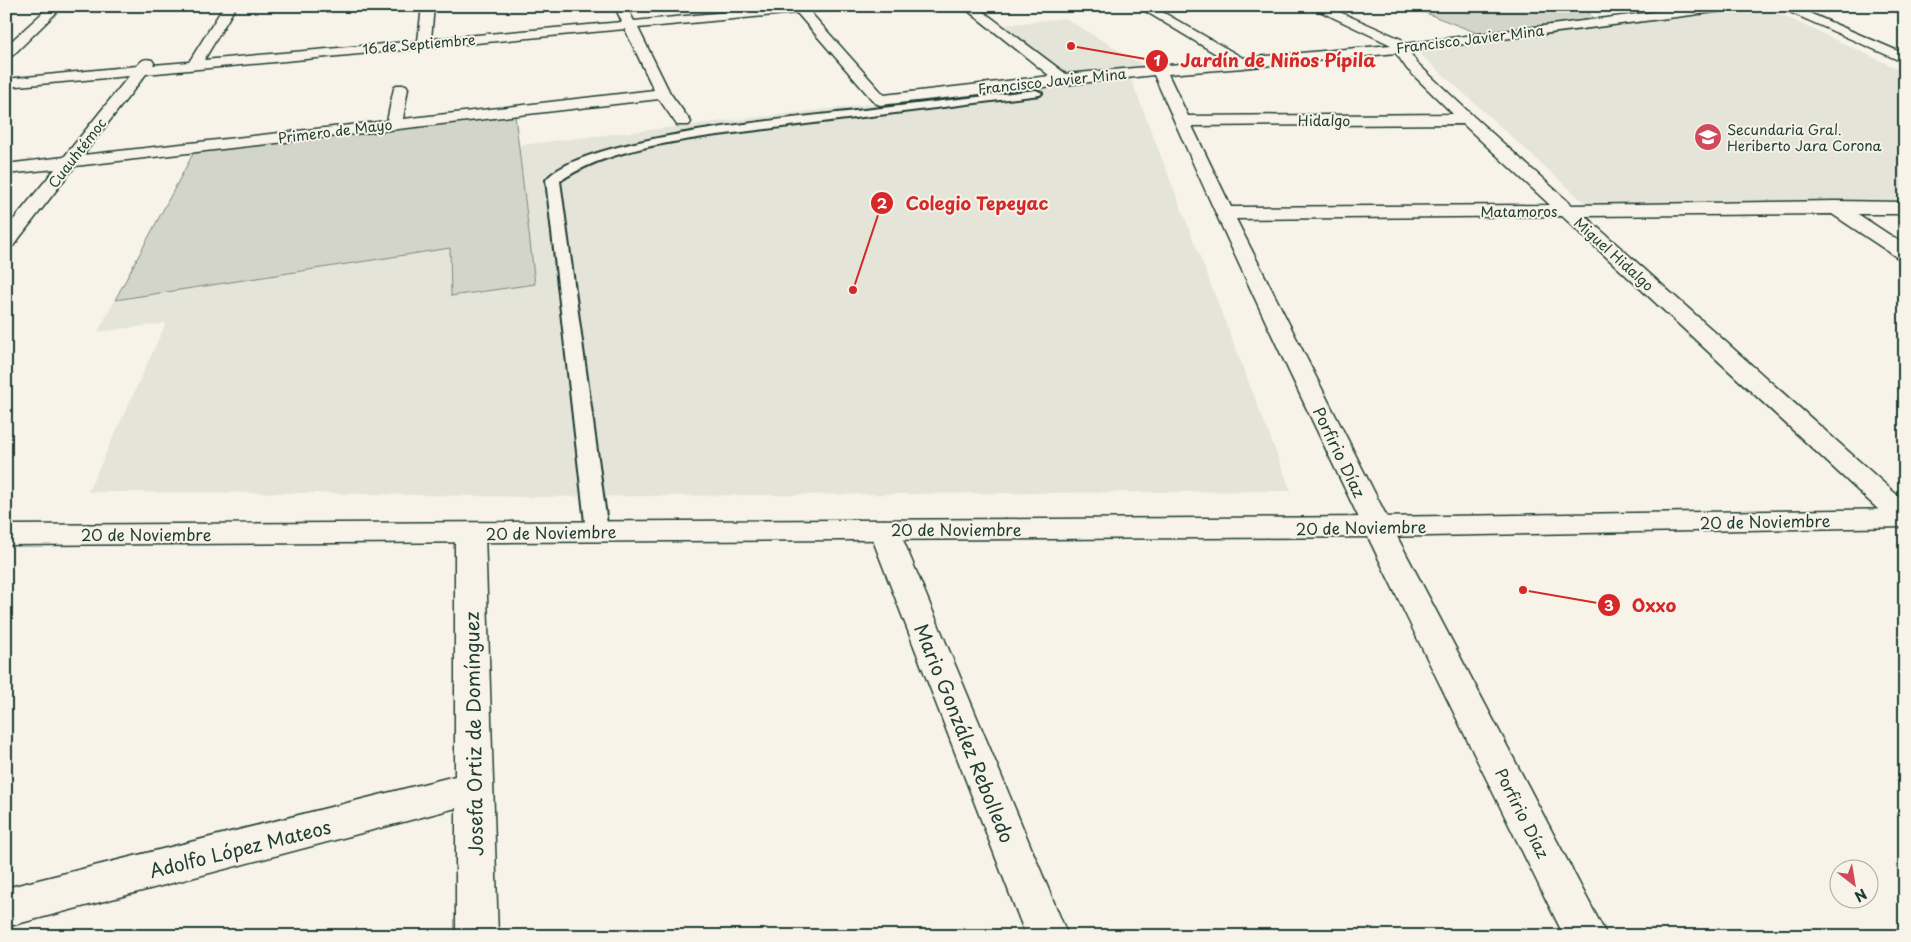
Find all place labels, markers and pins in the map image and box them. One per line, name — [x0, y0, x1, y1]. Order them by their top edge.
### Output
callout: Jardín de Niños Pípila — [1144, 44, 1387, 77]
place label: Secundaria Gral. Heriberto Jara Corona — [1727, 119, 1883, 156]
school or university icon: Secundaria Gral. Heriberto Jara Corona — [1693, 122, 1723, 152]
callout: Colegio Tepeyac — [869, 187, 1059, 220]
callout: Oxxo — [1597, 589, 1686, 622]

